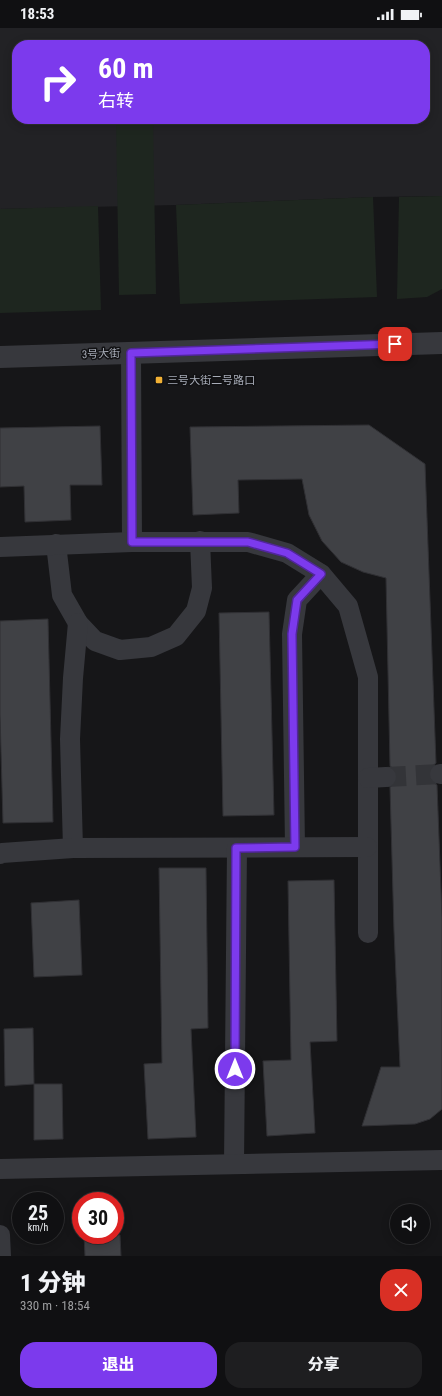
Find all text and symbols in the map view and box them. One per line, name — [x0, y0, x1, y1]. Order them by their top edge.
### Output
text: 18:53 — [20, 5, 54, 23]
text: 60 m — [98, 52, 154, 85]
icon: right — [32, 56, 84, 108]
text: 右转 — [98, 90, 134, 111]
pin — [378, 327, 412, 361]
icon: arrive — [384, 333, 406, 355]
street label: 3号大街 — [82, 347, 120, 361]
place label: 三号大街二号路口 — [167, 374, 255, 387]
marker: 三号大街二号路口 — [154, 375, 164, 385]
position arrow — [214, 1048, 256, 1090]
speed limit sign: 30 — [72, 1192, 124, 1244]
text: 25 — [28, 1201, 48, 1225]
map controls — [390, 1204, 430, 1244]
button: sound — [390, 1204, 430, 1244]
text: km/h — [28, 1222, 48, 1233]
text: 1 分钟 — [20, 1269, 86, 1297]
button: close — [380, 1269, 422, 1311]
text: 330 m · 18:54 — [20, 1298, 90, 1313]
button: 退出 — [20, 1342, 217, 1388]
button: 分享 — [225, 1342, 422, 1388]

